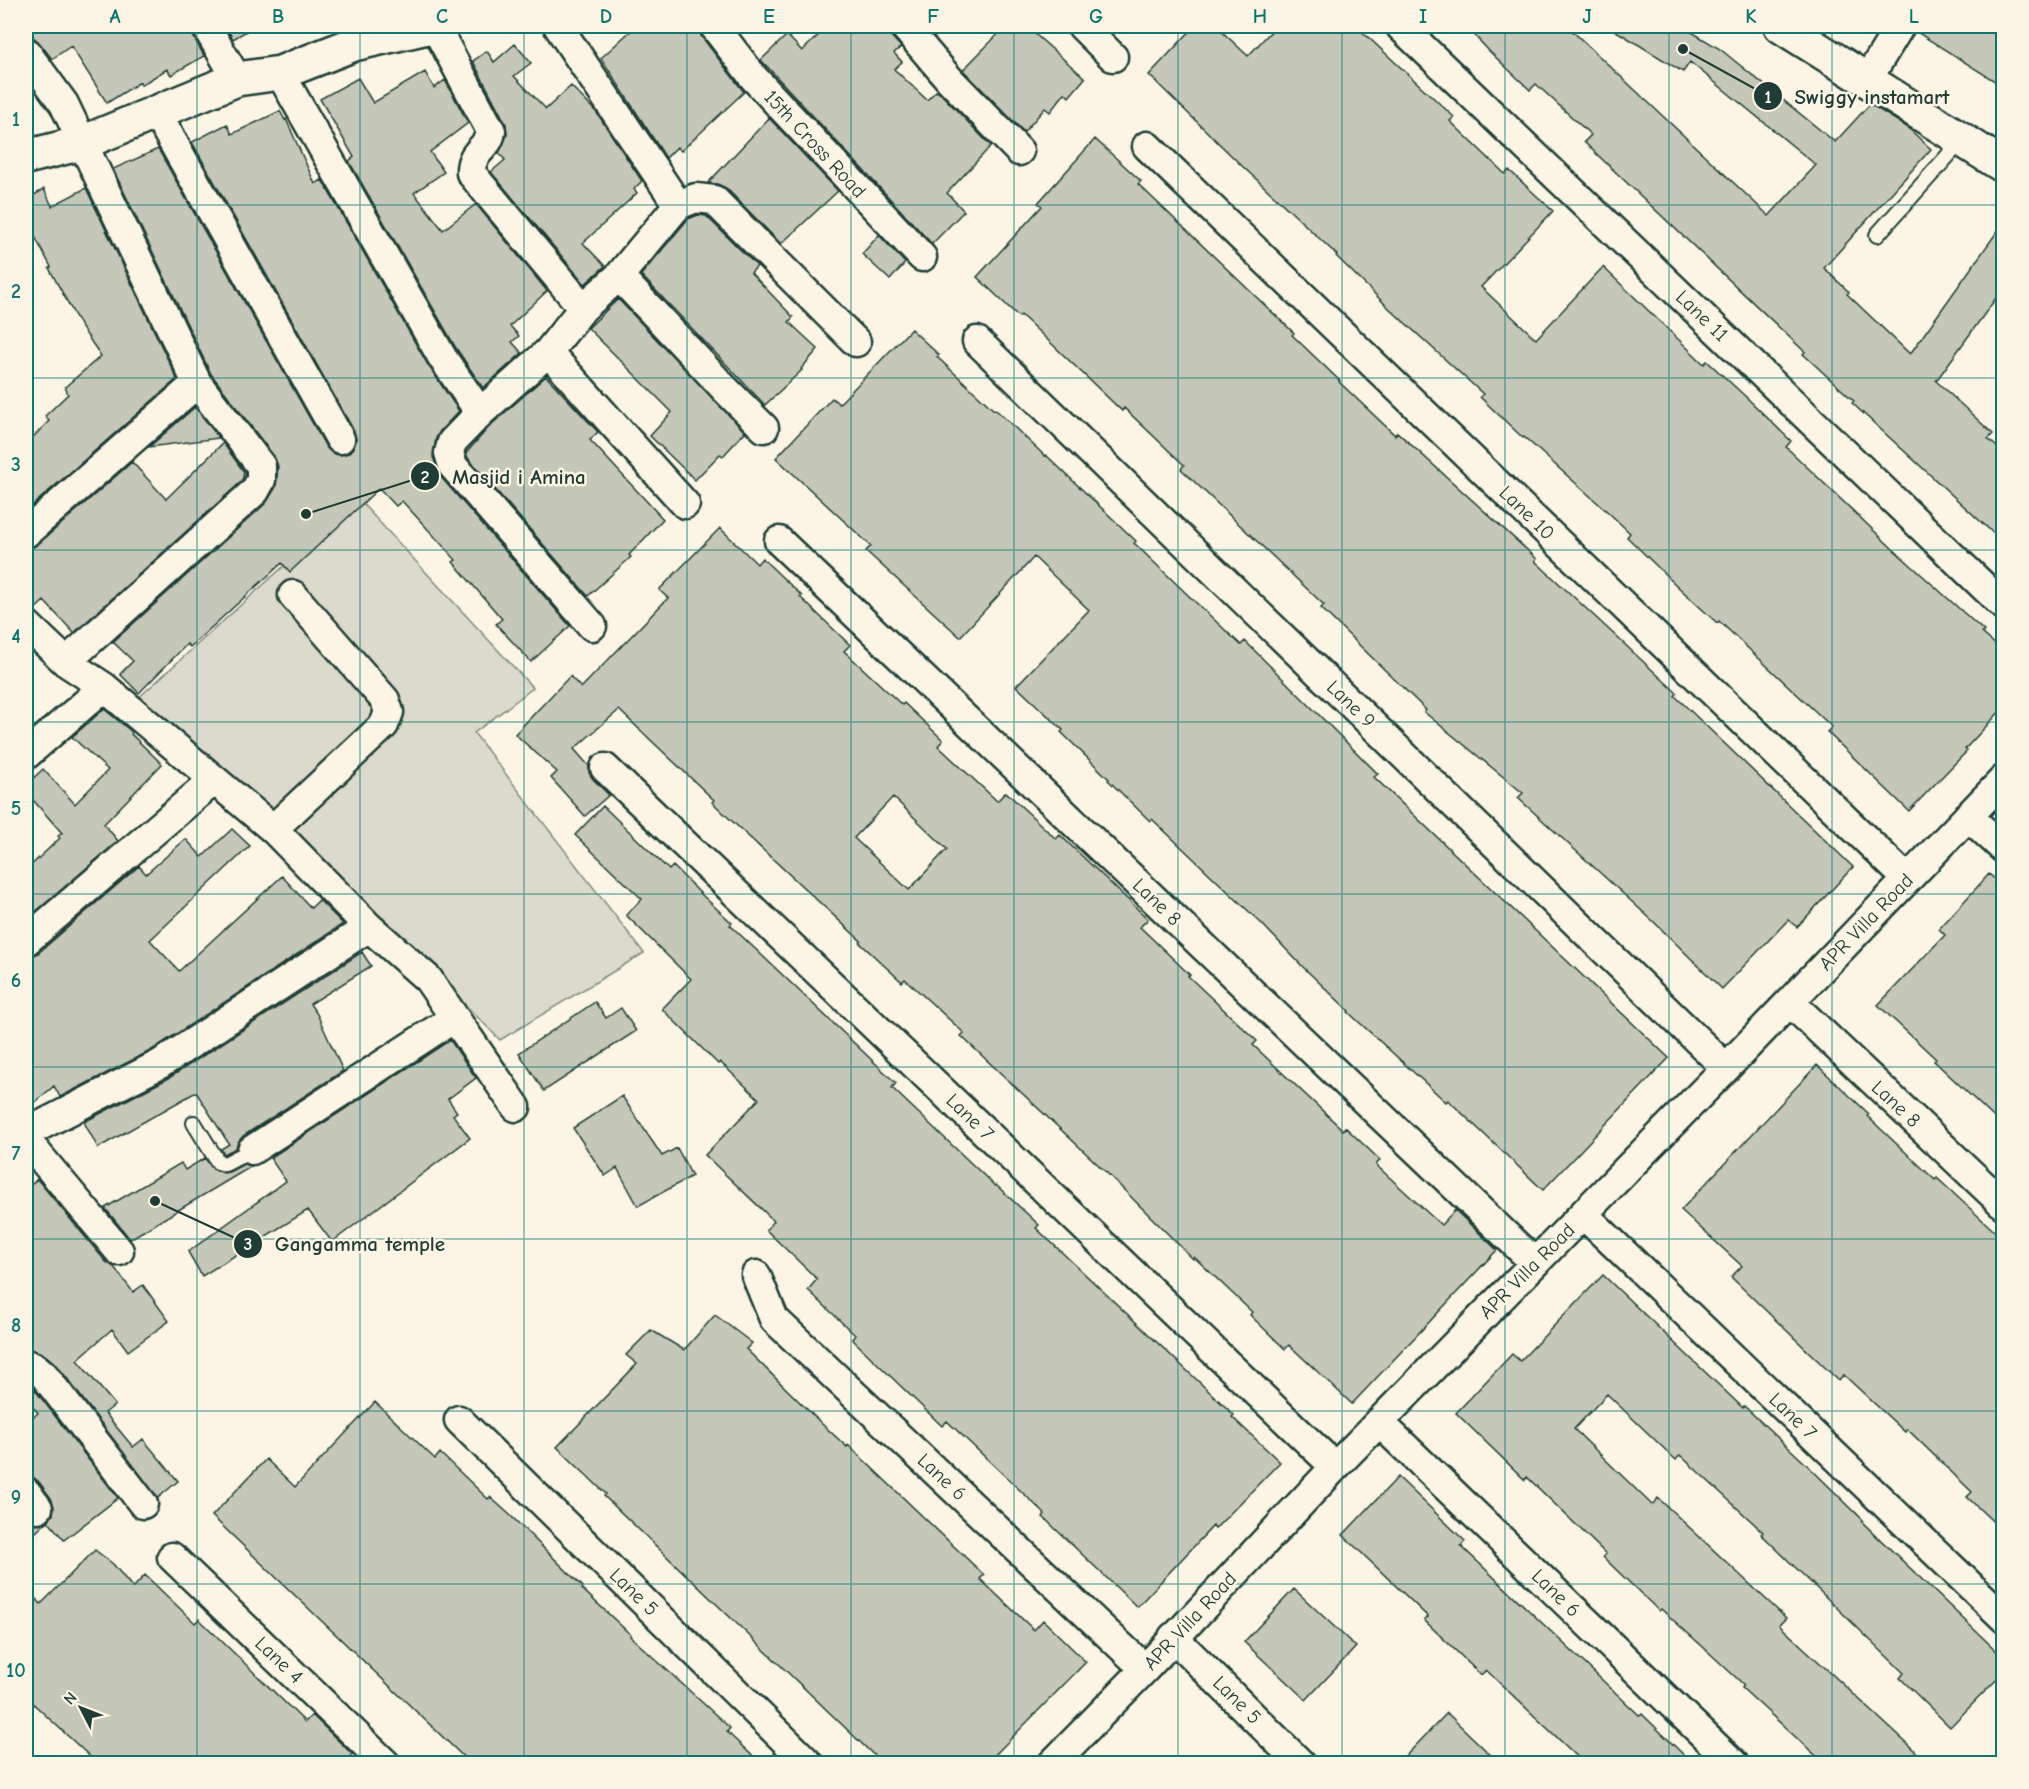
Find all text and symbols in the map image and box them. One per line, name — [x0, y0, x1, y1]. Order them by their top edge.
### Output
text: A — [109, 5, 121, 28]
text: B — [272, 5, 284, 28]
text: C — [436, 5, 448, 28]
text: D — [600, 5, 612, 28]
text: E — [763, 5, 775, 28]
text: F — [927, 5, 939, 28]
text: G — [1089, 5, 1103, 28]
text: H — [1253, 5, 1267, 28]
text: I — [1419, 5, 1427, 28]
text: J — [1582, 5, 1592, 28]
text: K — [1745, 5, 1757, 28]
text: L — [1909, 5, 1919, 28]
callout: Swiggy instamart — [1753, 77, 1961, 116]
street label: 15th Cross Road — [759, 85, 871, 203]
text: Swiggy instamart — [1795, 85, 1951, 109]
text: 1 — [1764, 87, 1772, 108]
text: 1 — [12, 108, 20, 131]
text: 2 — [11, 280, 21, 303]
street label: Lane 11 — [1671, 286, 1733, 346]
text: 3 — [11, 453, 21, 476]
callout: Masjid i Amina — [410, 457, 597, 496]
text: Masjid i Amina — [452, 465, 586, 489]
text: 2 — [421, 467, 430, 488]
street label: Lane 10 — [1495, 481, 1559, 545]
text: 4 — [11, 625, 21, 648]
street label: Lane 9 — [1322, 675, 1380, 733]
text: 5 — [11, 797, 21, 820]
street label: APR Villa Road — [1814, 869, 1918, 975]
street label: Lane 8 — [1128, 874, 1186, 930]
text: 6 — [11, 969, 21, 992]
street label: Lane 8 — [1867, 1076, 1925, 1132]
street label: Lane 7 — [941, 1089, 999, 1146]
text: 7 — [12, 1142, 21, 1165]
street label: APR Villa Road — [1474, 1218, 1580, 1324]
callout: Gangamma temple — [233, 1224, 457, 1263]
text: Gangamma temple — [275, 1232, 445, 1256]
text: 3 — [244, 1234, 252, 1255]
text: 8 — [11, 1314, 21, 1337]
street label: Lane 7 — [1764, 1388, 1822, 1445]
street label: Lane 6 — [913, 1449, 971, 1505]
text: 9 — [11, 1486, 21, 1509]
street label: Lane 5 — [605, 1563, 663, 1621]
street label: Lane 6 — [1527, 1564, 1585, 1622]
street label: APR Villa Road — [1139, 1567, 1241, 1675]
street label: Lane 4 — [250, 1632, 308, 1688]
text: 10 — [6, 1659, 26, 1682]
street label: Lane 5 — [1208, 1671, 1266, 1729]
north arrow — [51, 1678, 111, 1738]
text: N — [60, 1689, 81, 1709]

